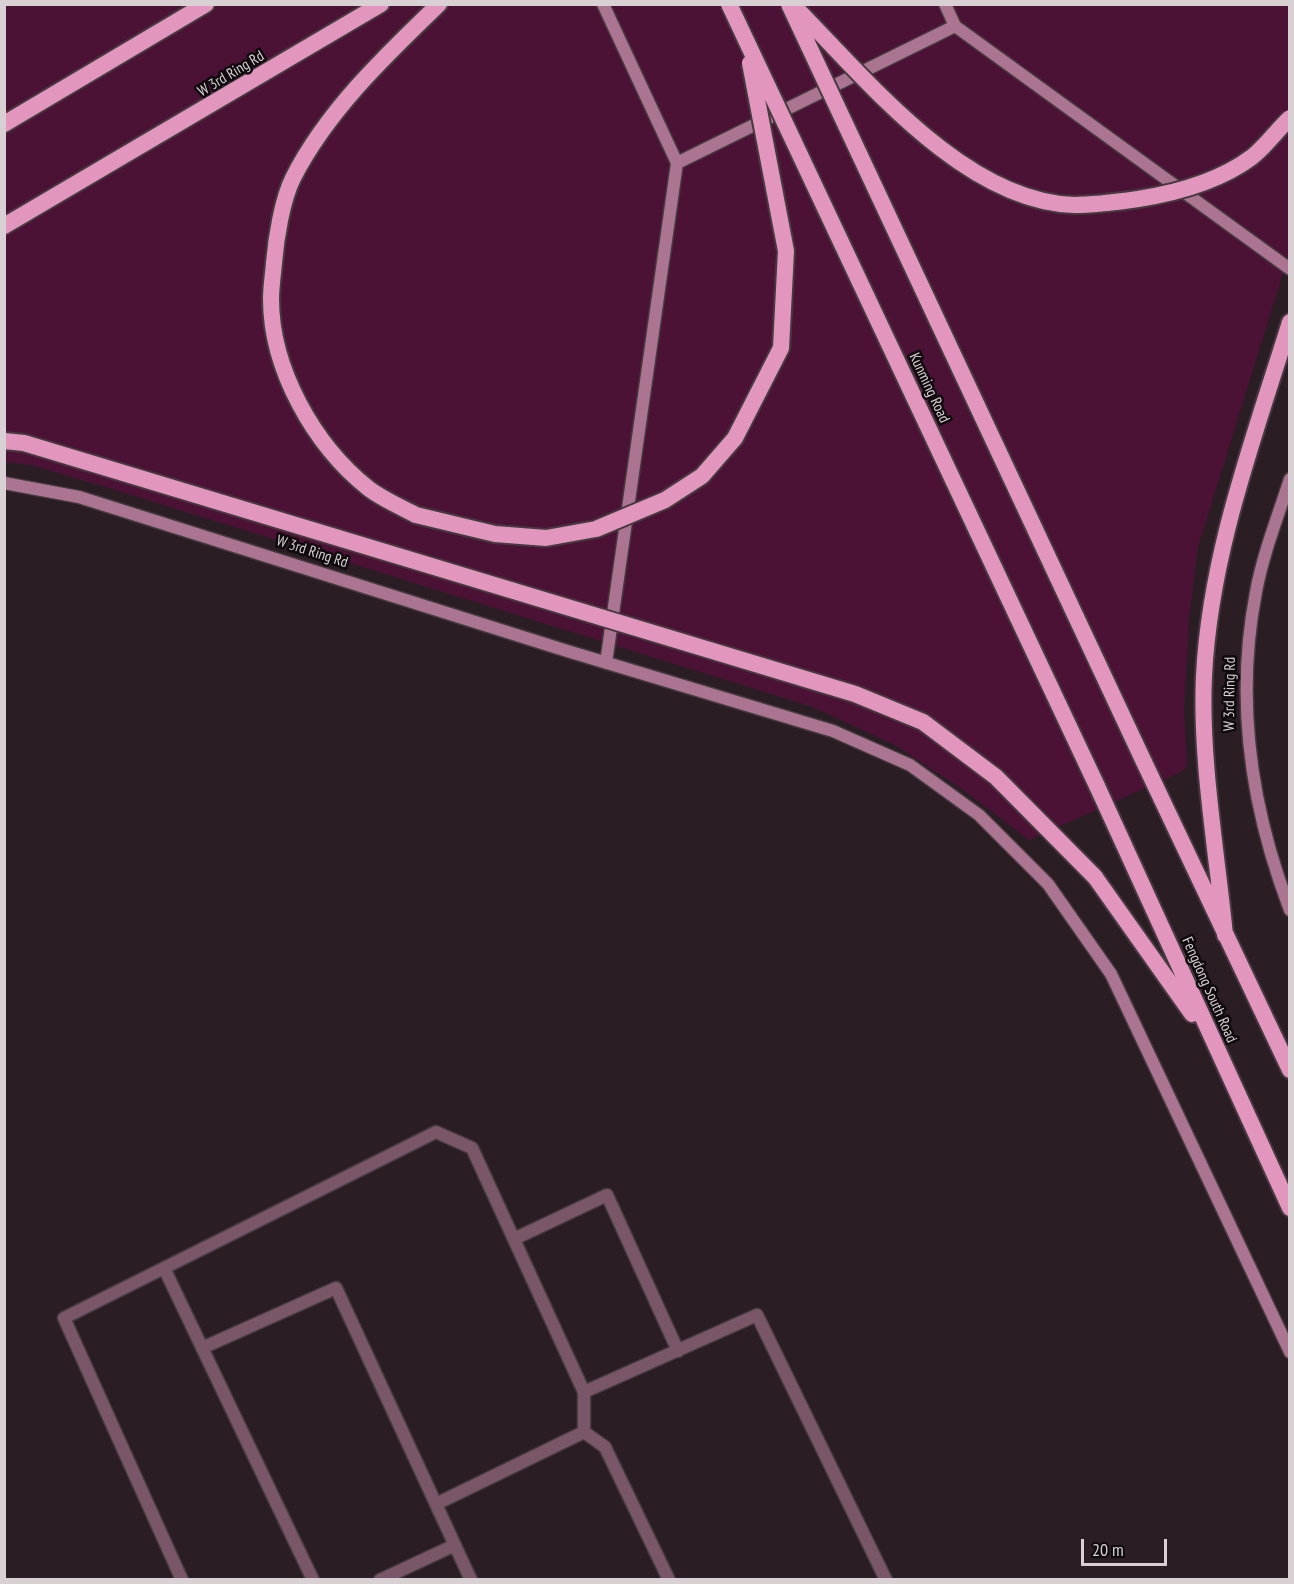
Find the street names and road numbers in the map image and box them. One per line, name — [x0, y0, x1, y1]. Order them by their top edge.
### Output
street label: W 3rd Ring Rd — [195, 47, 267, 101]
street label: Kunming Road — [905, 350, 953, 426]
street label: W 3rd Ring Rd — [274, 532, 350, 572]
street label: W 3rd Ring Rd — [1220, 657, 1240, 731]
street label: Fengdong South Road — [1178, 934, 1240, 1046]

